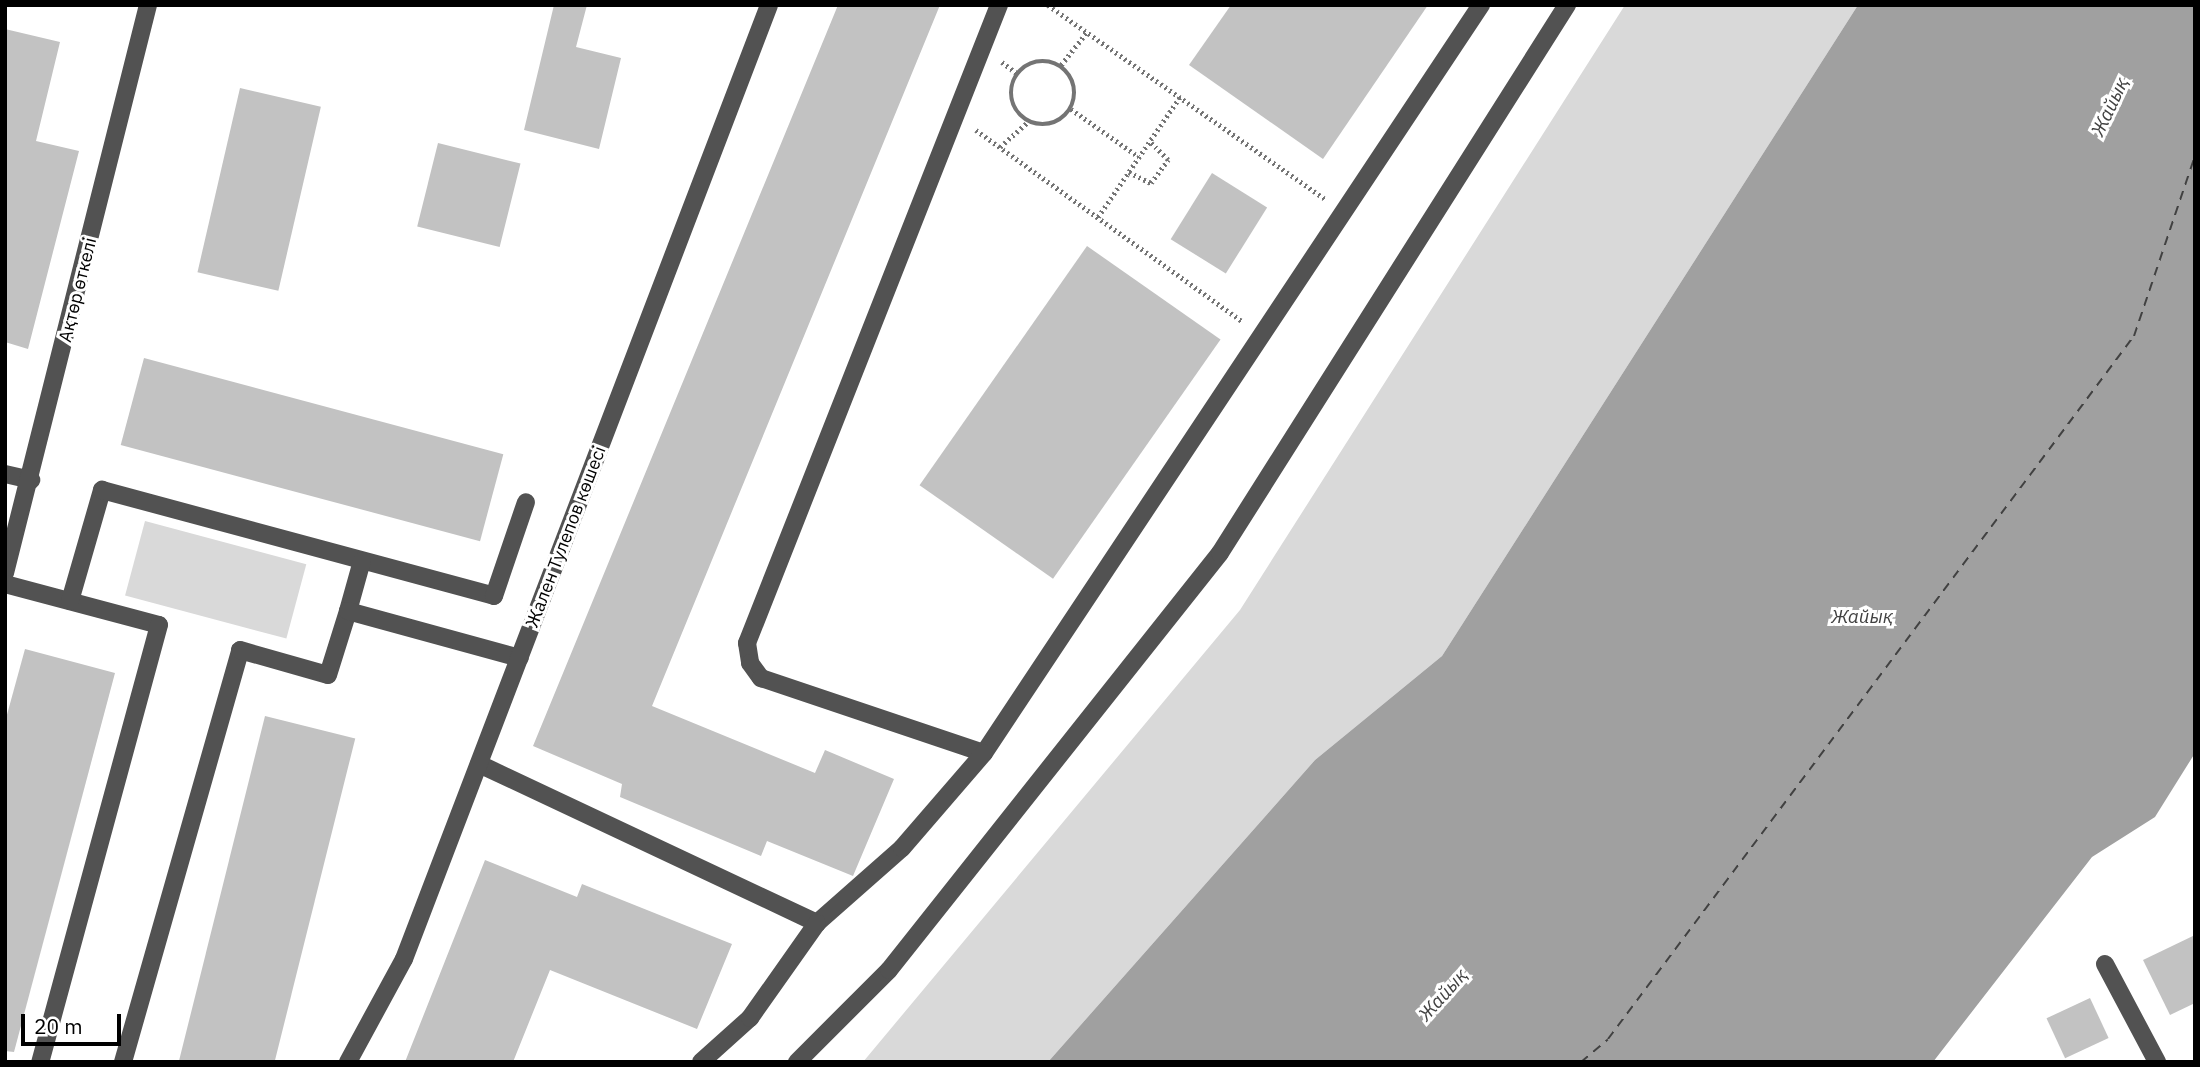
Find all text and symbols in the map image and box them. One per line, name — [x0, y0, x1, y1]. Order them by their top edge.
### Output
water label: Жайық — [2087, 74, 2133, 140]
street label: Ақтөр өткелі — [55, 235, 101, 345]
street label: Жален Тулепов көшесі — [521, 443, 611, 631]
water label: Жайық — [1831, 606, 1893, 628]
water label: Жайық — [1414, 964, 1472, 1026]
scale bar — [24, 1000, 124, 1044]
text: 20 m — [34, 1012, 83, 1040]

